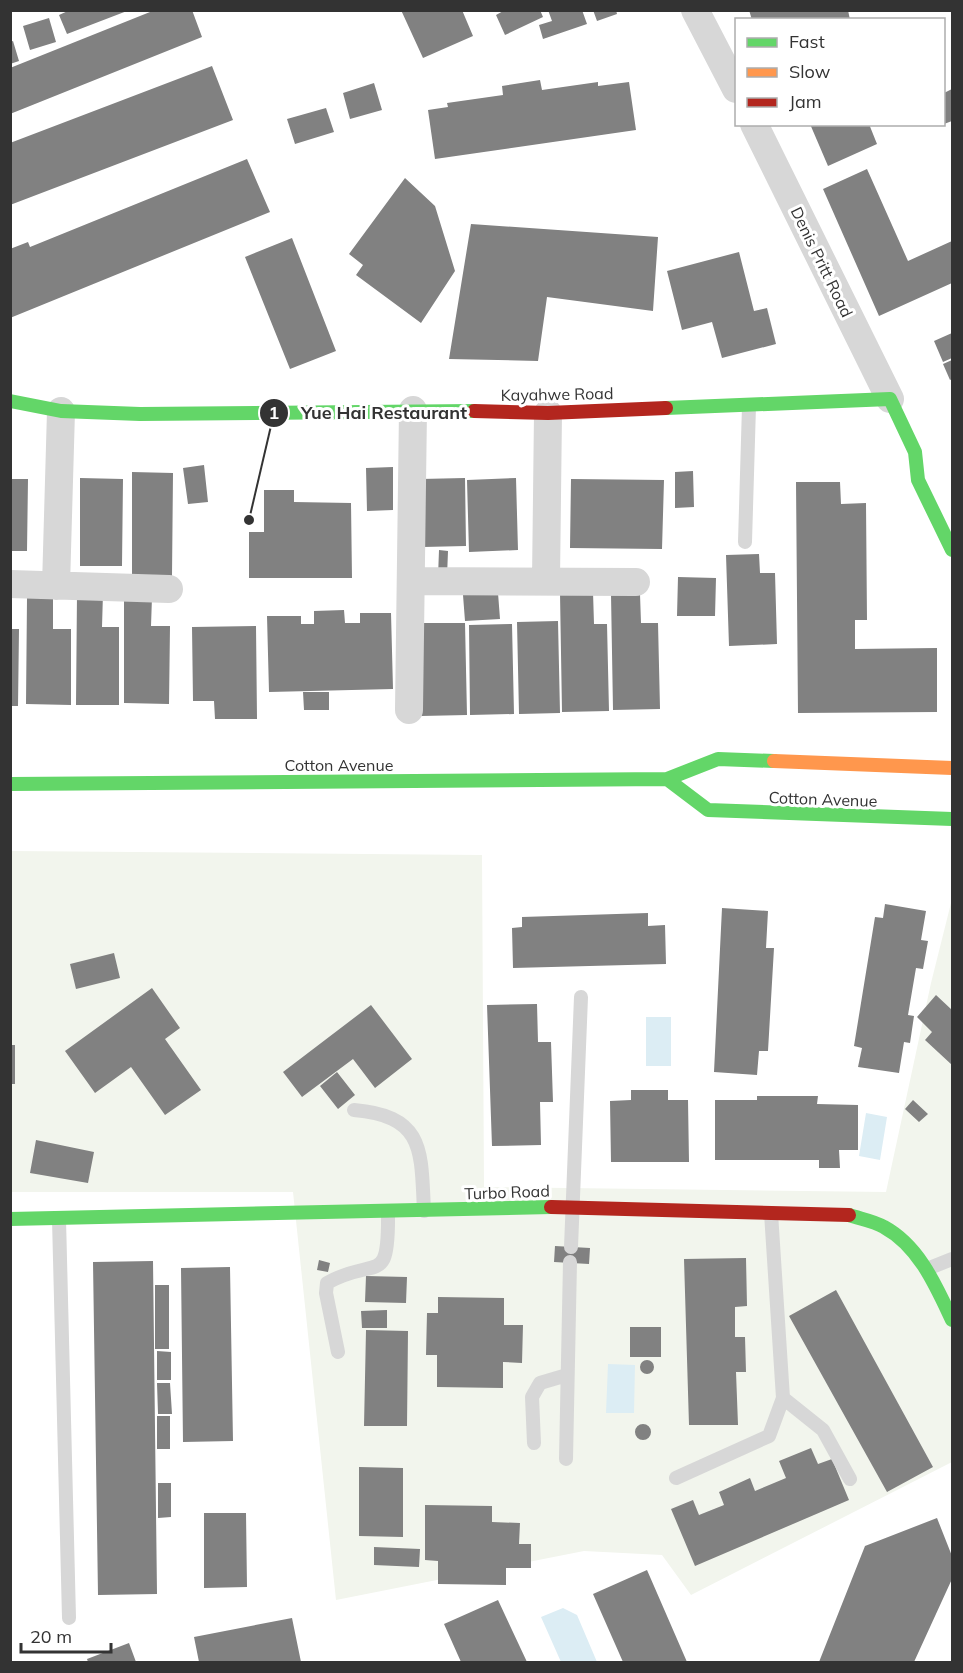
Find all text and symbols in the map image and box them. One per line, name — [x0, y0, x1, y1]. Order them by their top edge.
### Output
legend — [735, 18, 945, 126]
text: Fast — [789, 30, 825, 53]
text: Slow — [789, 60, 831, 83]
text: Jam — [789, 90, 822, 113]
street label: Denis Pritt Road — [787, 204, 857, 320]
street label: Kayahwe Road — [500, 383, 614, 405]
callout: Yue Hai Restaurant — [259, 395, 479, 431]
text: 1 — [269, 401, 279, 424]
text: Yue Hai Restaurant — [300, 401, 467, 424]
street label: Cotton Avenue — [285, 755, 393, 775]
street label: Cotton Avenue — [768, 787, 878, 811]
street label: Turbo Road — [464, 1181, 550, 1203]
scale bar — [21, 1616, 111, 1654]
text: 20 m — [30, 1625, 72, 1648]

